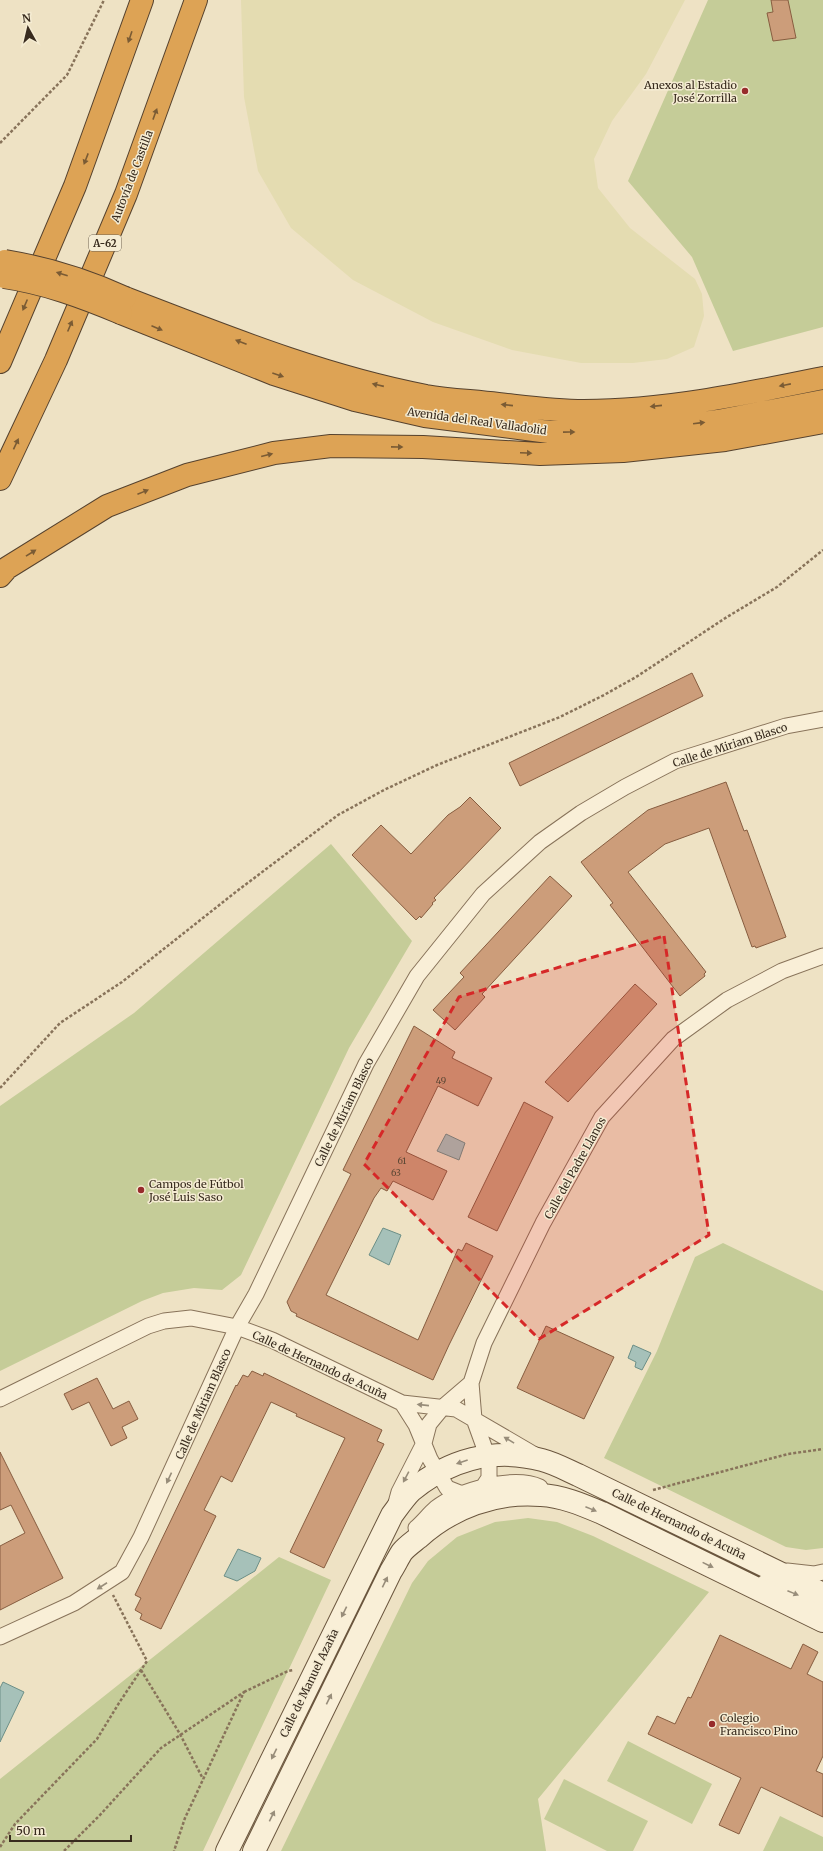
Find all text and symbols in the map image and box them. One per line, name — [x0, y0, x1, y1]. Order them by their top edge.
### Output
north arrow — [8, 8, 48, 48]
text: N — [21, 11, 32, 26]
one-way arrow — [127, 31, 133, 43]
place label: Anexos al Estadio José Zorrilla — [643, 78, 738, 105]
marker: Anexos al Estadio José Zorrilla — [740, 86, 750, 96]
one-way arrow — [152, 108, 158, 120]
street label: Autovía de Castilla — [108, 128, 156, 225]
one-way arrow — [82, 154, 88, 166]
road number: A-62 — [89, 235, 121, 251]
one-way arrow — [56, 271, 68, 277]
one-way arrow — [21, 299, 27, 311]
one-way arrow — [67, 320, 73, 331]
one-way arrow — [152, 325, 163, 331]
one-way arrow — [234, 339, 246, 345]
one-way arrow — [272, 373, 284, 379]
one-way arrow — [372, 382, 384, 388]
one-way arrow — [779, 383, 791, 389]
one-way arrow — [500, 402, 513, 408]
one-way arrow — [650, 402, 662, 409]
street label: Avenida del Real Valladolid — [405, 404, 548, 438]
one-way arrow — [693, 420, 705, 426]
one-way arrow — [563, 429, 576, 435]
one-way arrow — [13, 438, 20, 450]
one-way arrow — [391, 444, 404, 450]
one-way arrow — [520, 450, 532, 457]
one-way arrow — [261, 452, 273, 458]
one-way arrow — [137, 489, 149, 495]
one-way arrow — [25, 550, 37, 557]
street label: Calle de Miriam Blasco — [671, 720, 790, 770]
street label: Calle de Miriam Blasco — [311, 1055, 377, 1169]
house number: 49 — [436, 1075, 446, 1086]
street label: Calle del Padre Llanos — [541, 1114, 609, 1222]
house number: 61 — [398, 1155, 406, 1166]
house number: 63 — [391, 1167, 401, 1178]
place label: Campos de Fútbol José Luis Saso — [148, 1177, 244, 1204]
marker: Campos de Fútbol José Luis Saso — [136, 1185, 146, 1195]
street label: Calle de Hernando de Acuña — [250, 1328, 390, 1403]
street label: Calle de Miriam Blasco — [172, 1346, 234, 1462]
one-way arrow — [417, 1402, 429, 1408]
one-way arrow — [503, 1436, 515, 1443]
one-way arrow — [455, 1459, 467, 1465]
one-way arrow — [166, 1472, 172, 1483]
one-way arrow — [403, 1472, 410, 1483]
street label: Calle de Hernando de Acuña — [610, 1485, 748, 1563]
one-way arrow — [585, 1506, 597, 1512]
one-way arrow — [703, 1562, 714, 1568]
one-way arrow — [382, 1577, 389, 1588]
one-way arrow — [96, 1582, 108, 1589]
one-way arrow — [787, 1590, 798, 1596]
one-way arrow — [340, 1607, 347, 1618]
street label: Calle de Manuel Azaña — [277, 1626, 341, 1740]
one-way arrow — [326, 1693, 332, 1705]
place label: Colegio Francisco Pino — [720, 1711, 798, 1738]
marker: Colegio Francisco Pino — [707, 1719, 717, 1729]
one-way arrow — [271, 1749, 277, 1760]
one-way arrow — [269, 1810, 275, 1822]
scale bar — [10, 1817, 131, 1843]
text: 50 m — [16, 1823, 45, 1838]

